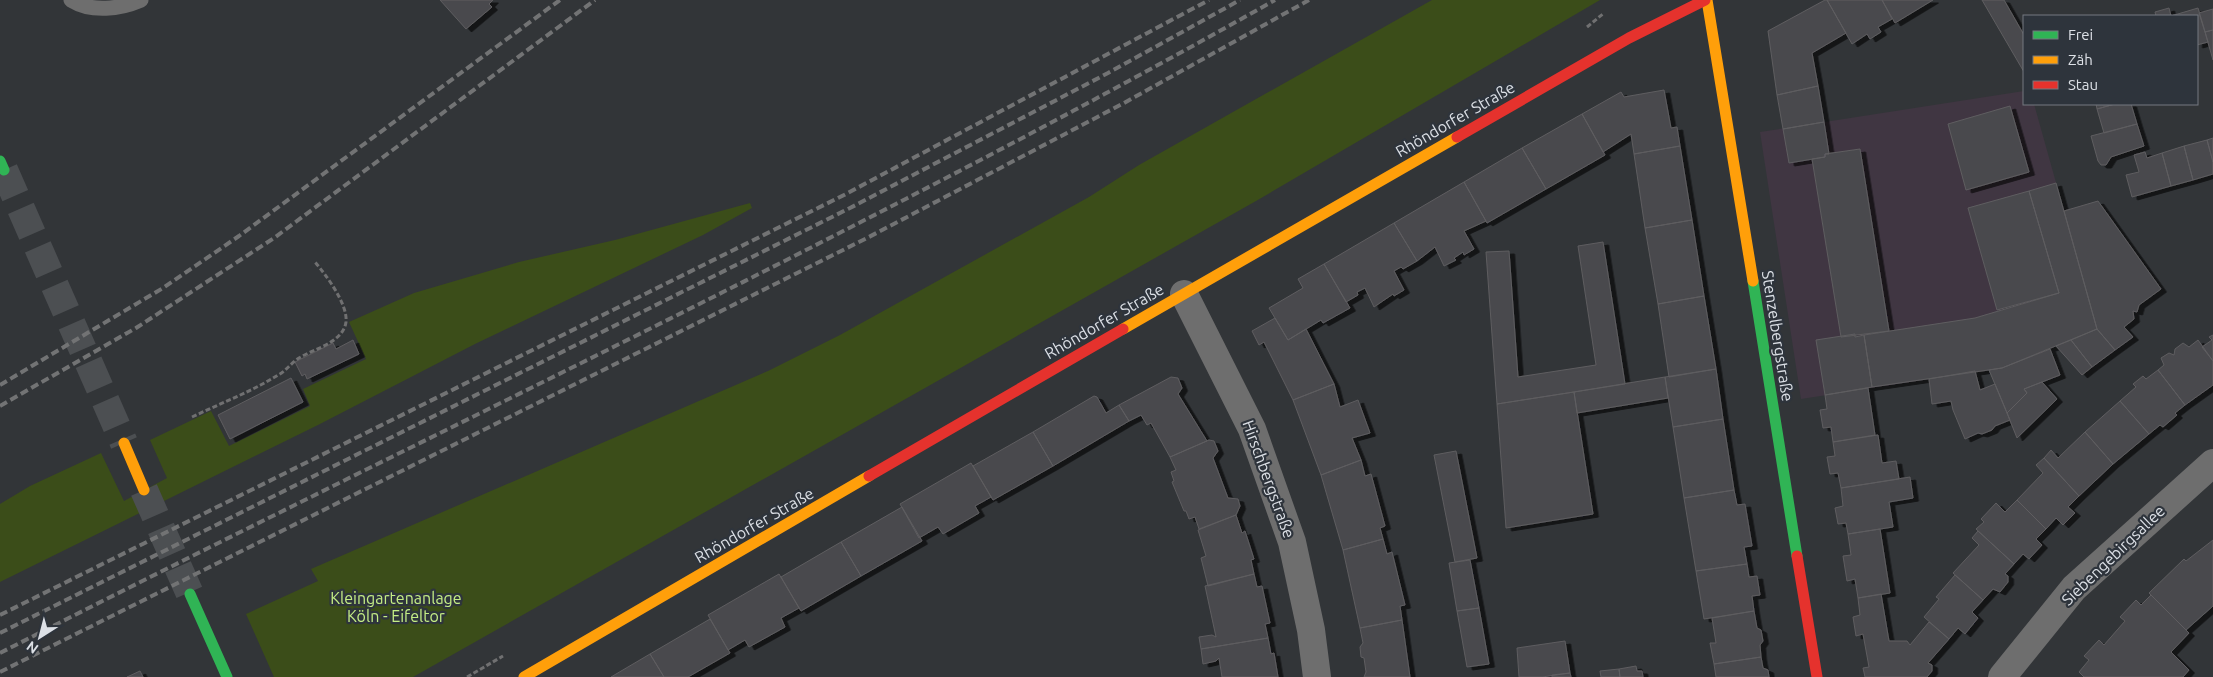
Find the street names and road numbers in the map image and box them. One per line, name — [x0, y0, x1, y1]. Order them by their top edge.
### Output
street label: Rhöndorfer Straße — [1392, 78, 1518, 160]
street label: Stenzelbergstraße — [1759, 269, 1797, 403]
street label: Rhöndorfer Straße — [1041, 280, 1167, 362]
street label: Hirschbergstraße — [1239, 418, 1299, 540]
street label: Rhöndorfer Straße — [691, 484, 817, 566]
street label: Siebengebirgsallee — [2058, 501, 2168, 609]

